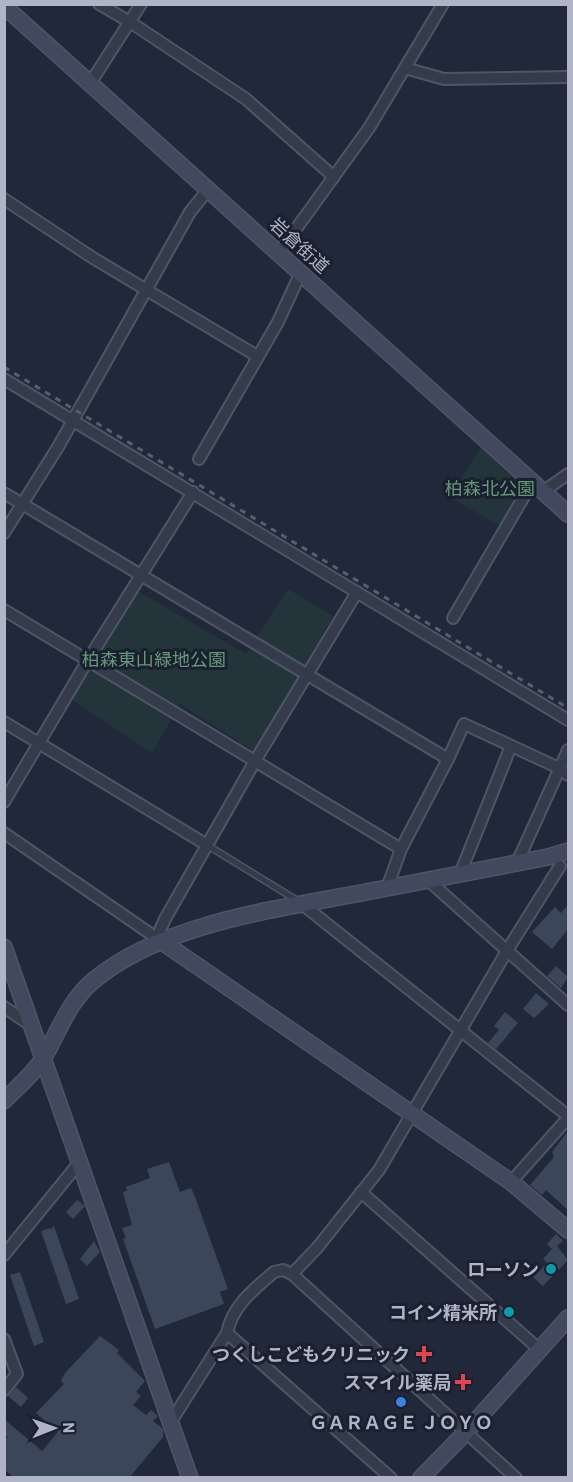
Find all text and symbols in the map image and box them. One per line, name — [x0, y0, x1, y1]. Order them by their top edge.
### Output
street label: 岩倉街道 — [266, 213, 334, 277]
park label: 柏森北公園 — [445, 477, 535, 499]
park label: 柏森東山緑地公園 — [82, 648, 226, 670]
place label: ローソン — [467, 1258, 539, 1280]
marker: ローソン — [544, 1262, 558, 1276]
place label: コイン精米所 — [389, 1301, 497, 1323]
marker: コイン精米所 — [502, 1305, 516, 1319]
place label: つくしこどもクリニック — [212, 1343, 410, 1365]
marker: つくしこどもクリニック — [415, 1345, 433, 1363]
place label: スマイル薬局 — [344, 1371, 451, 1393]
marker: スマイル薬局 — [456, 1375, 470, 1389]
marker: ＧＡＲＡＧＥ ＪＯＹＯ — [394, 1395, 408, 1409]
north arrow — [24, 1398, 84, 1458]
place label: ＧＡＲＡＧＥ ＪＯＹＯ — [309, 1411, 493, 1433]
text: N — [60, 1422, 79, 1433]

